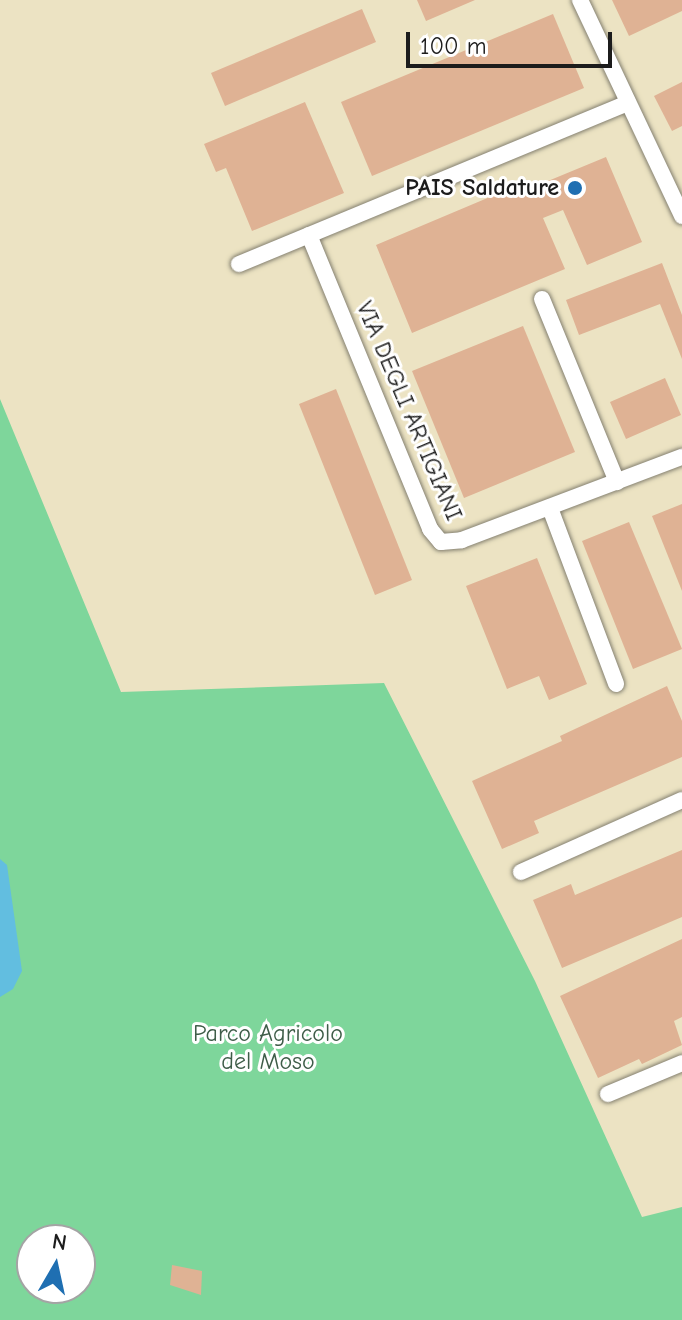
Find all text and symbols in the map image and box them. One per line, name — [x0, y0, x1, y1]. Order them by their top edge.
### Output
scale bar — [410, 16, 616, 66]
text: 100 m — [420, 32, 487, 60]
place label: PAIS Saldature — [405, 174, 559, 202]
marker: PAIS Saldature — [566, 179, 584, 197]
street label: VIA DEGLI ARTIGIANI — [350, 297, 468, 525]
park label: Parco Agricolo del Moso — [193, 1020, 343, 1076]
north arrow — [16, 1224, 96, 1304]
text: N — [50, 1228, 69, 1256]

